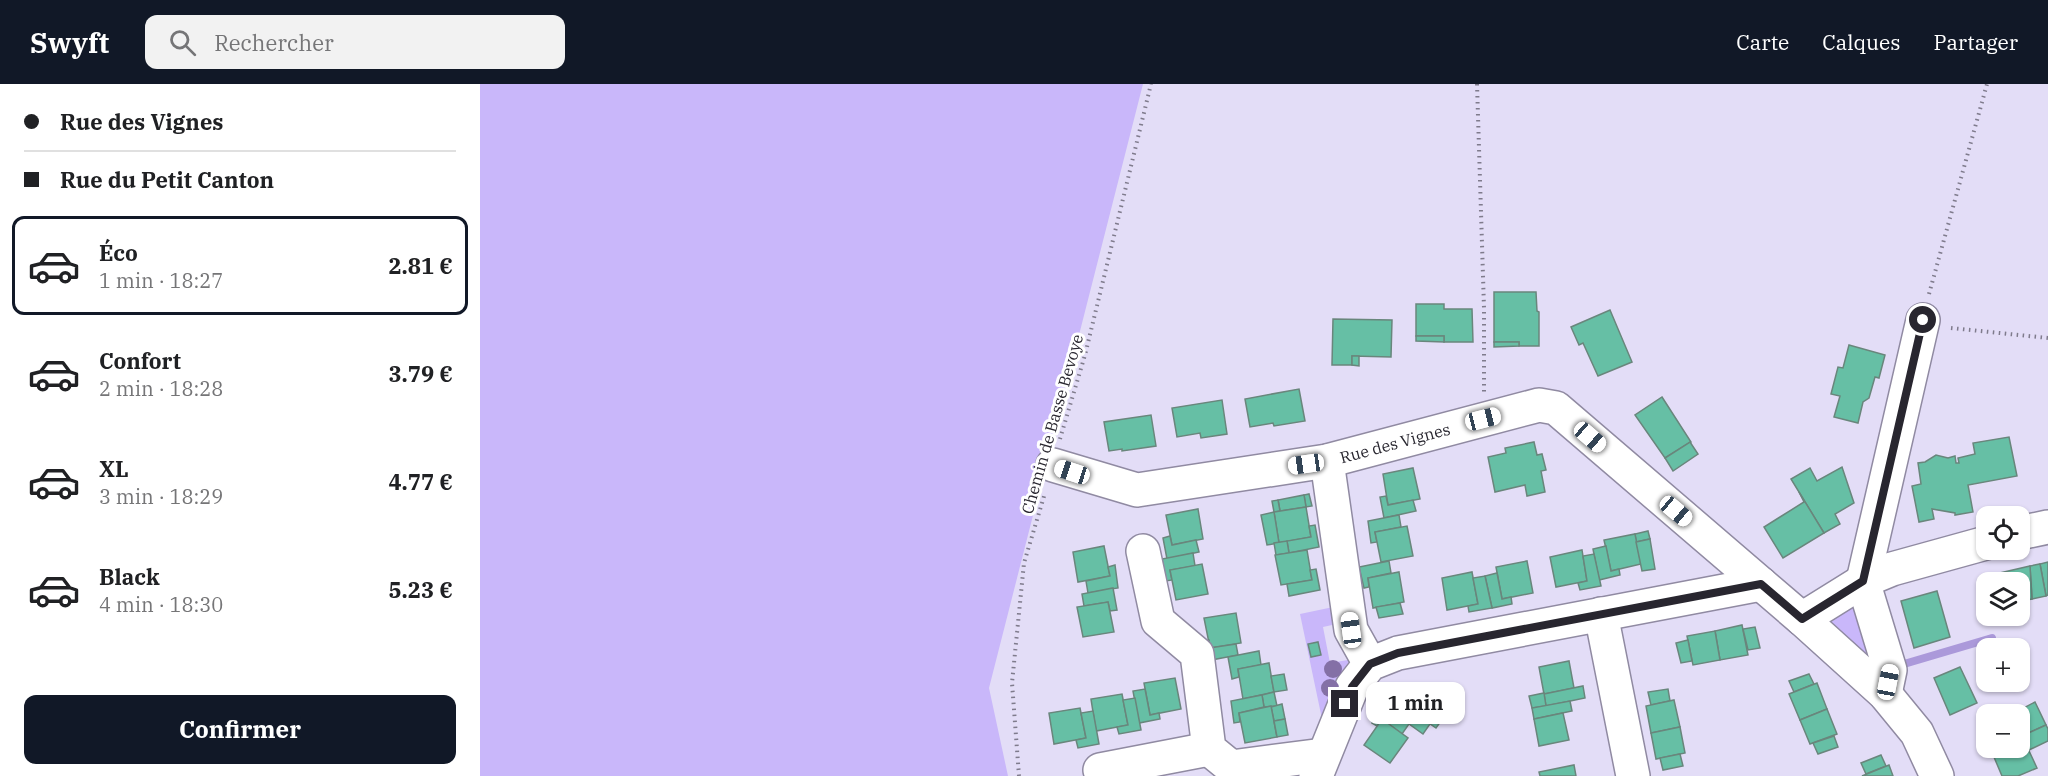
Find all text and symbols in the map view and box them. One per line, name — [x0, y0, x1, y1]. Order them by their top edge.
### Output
search box — [145, 15, 565, 69]
text: Swyft — [30, 24, 109, 61]
icon: search — [166, 26, 199, 59]
text: Rechercher — [214, 28, 334, 57]
text: Carte — [1736, 28, 1789, 56]
text: Calques — [1822, 28, 1901, 56]
text: Partager — [1934, 28, 2018, 56]
text: Rue des Vignes — [60, 107, 224, 136]
text: Rue du Petit Canton — [60, 165, 274, 194]
text: Éco — [99, 238, 138, 267]
icon: car — [27, 239, 81, 293]
text: 2.81 € — [388, 251, 453, 280]
text: 1 min · 18:27 — [99, 267, 223, 294]
route start — [1909, 306, 1936, 333]
street label: Chemin de Basse Bevoye — [1017, 332, 1087, 516]
text: Confort — [99, 346, 181, 375]
icon: car — [27, 347, 81, 401]
text: 3.79 € — [388, 359, 453, 388]
text: 2 min · 18:28 — [99, 375, 223, 402]
car — [1463, 406, 1503, 432]
car — [1571, 418, 1609, 456]
street label: Rue des Vignes — [1338, 419, 1452, 467]
car — [1287, 453, 1325, 475]
text: XL — [99, 454, 129, 483]
icon: car — [27, 455, 81, 509]
car — [1052, 458, 1092, 486]
text: 4.77 € — [388, 467, 453, 496]
text: 3 min · 18:29 — [99, 483, 223, 510]
car — [1656, 493, 1696, 529]
map controls — [1976, 506, 2030, 758]
button: locate — [1976, 506, 2030, 560]
text: Black — [99, 562, 160, 591]
icon: car — [27, 563, 81, 617]
button: layers — [1976, 572, 2030, 626]
text: 5.23 € — [388, 575, 453, 604]
text: 4 min · 18:30 — [99, 591, 223, 618]
car — [1340, 611, 1362, 649]
button: + — [1976, 638, 2030, 692]
car — [1876, 663, 1900, 701]
callout: 1 min — [1366, 683, 1465, 725]
text: 1 min — [1388, 689, 1444, 716]
route end — [1331, 690, 1358, 717]
button: Confirmer — [24, 695, 456, 764]
button: − — [1976, 704, 2030, 758]

